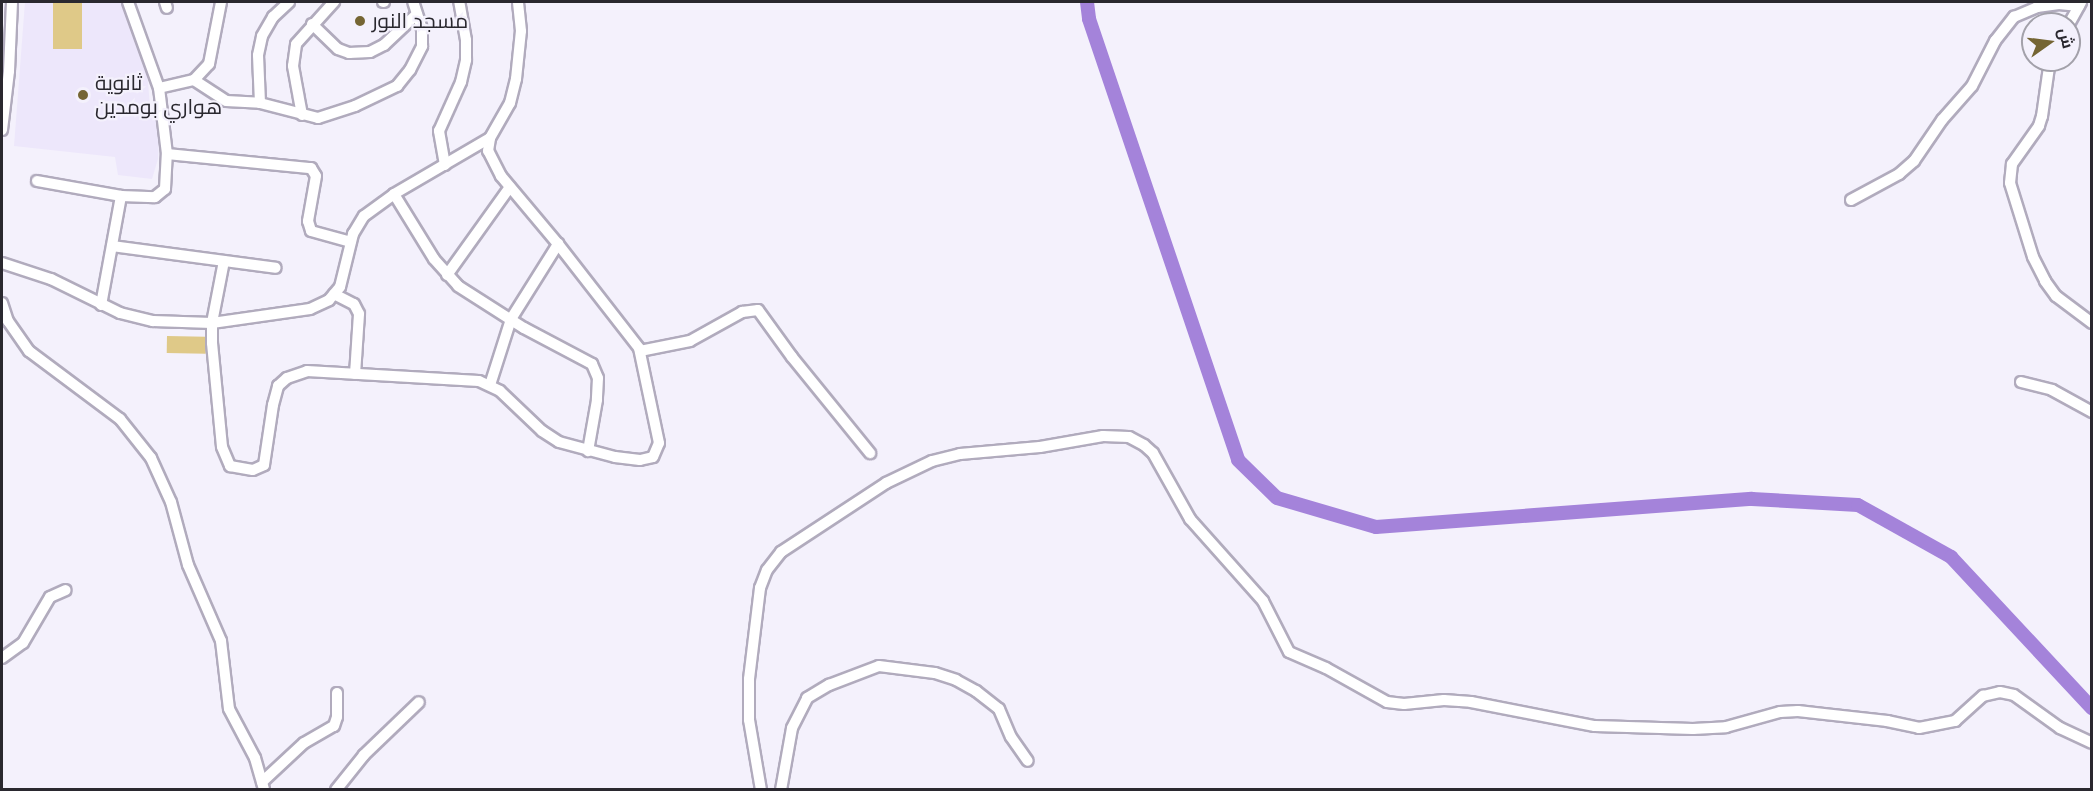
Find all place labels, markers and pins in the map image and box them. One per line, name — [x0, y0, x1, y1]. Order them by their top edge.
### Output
place label: مسجد النور — [372, 8, 468, 34]
marker: مسجد النور — [353, 14, 367, 28]
place label: ثانوية هواري بومدين — [95, 70, 222, 120]
marker: ثانوية هواري بومدين — [76, 88, 90, 102]

